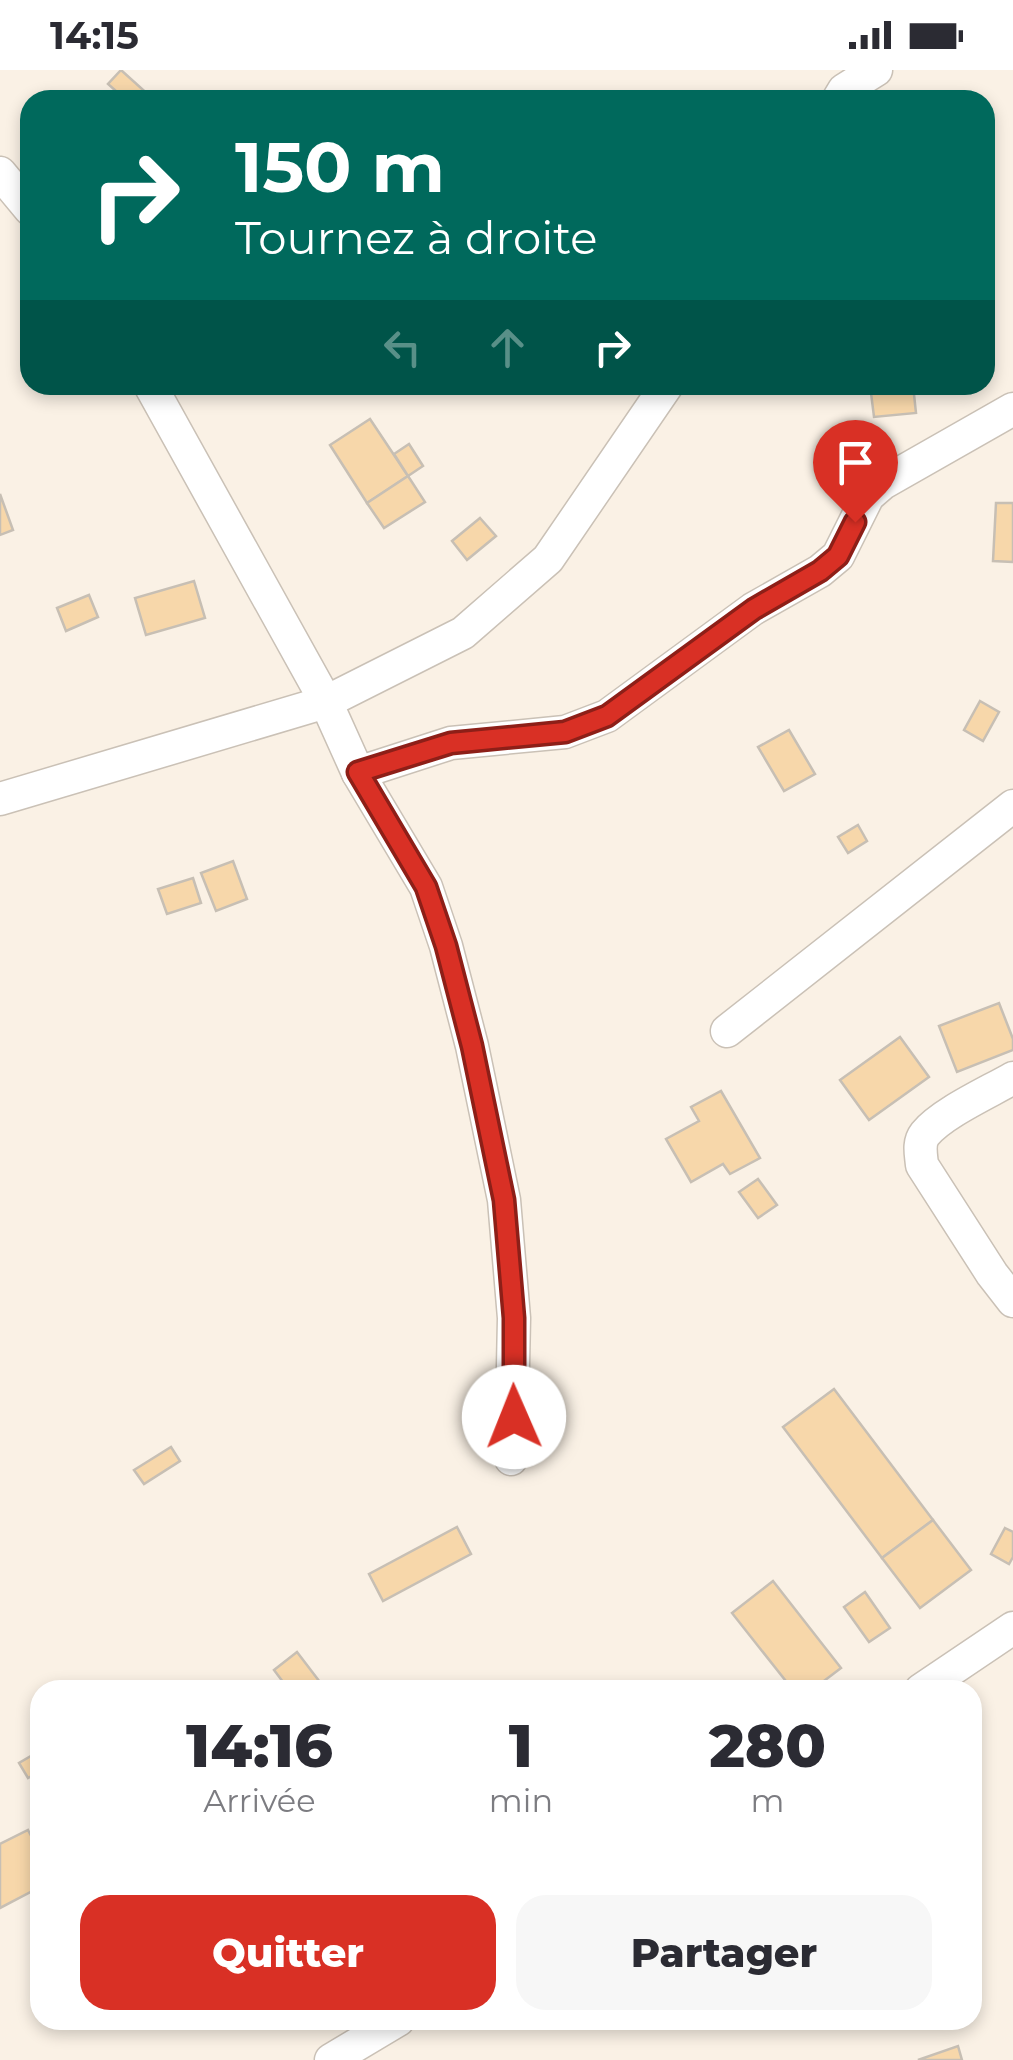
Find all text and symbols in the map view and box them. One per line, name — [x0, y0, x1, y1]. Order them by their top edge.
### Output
text: 14:15 — [50, 12, 139, 59]
text: 150 m — [235, 124, 445, 210]
icon: right — [70, 130, 200, 260]
text: Tournez à droite — [235, 210, 598, 265]
icon: left — [375, 320, 430, 375]
icon: ahead — [480, 320, 535, 375]
icon: right — [585, 320, 640, 375]
pin — [813, 420, 898, 523]
icon: arrive — [828, 435, 883, 490]
position arrow — [462, 1365, 566, 1469]
text: 14:16 — [186, 1709, 333, 1782]
text: 1 — [509, 1709, 533, 1782]
text: 280 — [709, 1709, 826, 1782]
text: Arrivée — [203, 1781, 316, 1820]
text: min — [489, 1781, 553, 1820]
text: m — [751, 1781, 784, 1820]
button: Quitter — [80, 1895, 496, 2010]
button: Partager — [516, 1895, 932, 2010]

